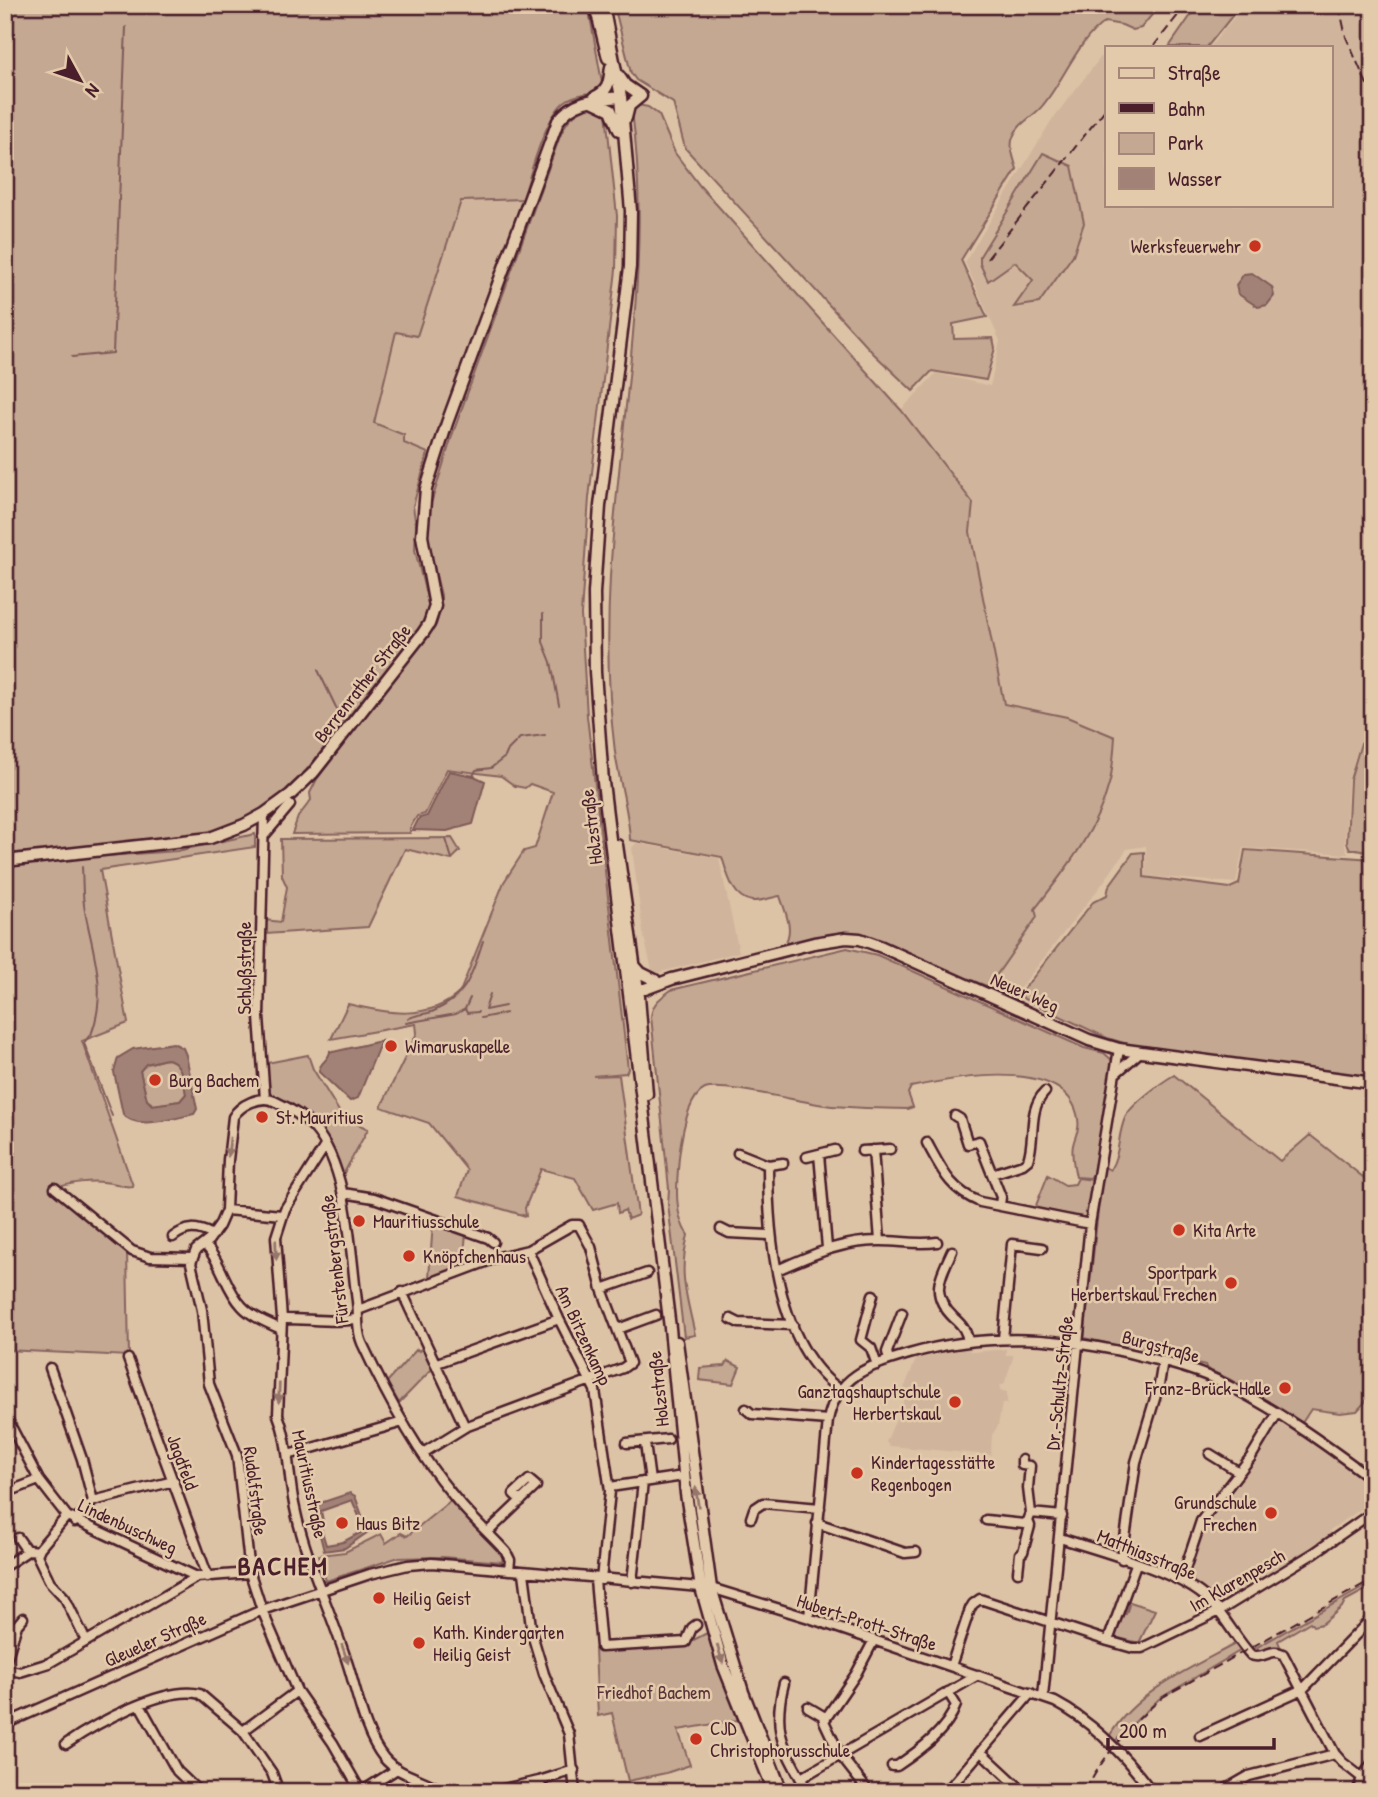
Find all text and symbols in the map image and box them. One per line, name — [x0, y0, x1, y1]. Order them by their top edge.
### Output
north arrow — [46, 46, 116, 116]
legend — [1105, 46, 1332, 206]
text: Straße — [1168, 58, 1221, 87]
text: N — [80, 79, 106, 103]
text: Bahn — [1168, 94, 1205, 123]
text: Park — [1168, 128, 1203, 157]
text: Wasser — [1168, 164, 1222, 193]
place label: Werksfeuerwehr — [1131, 233, 1242, 259]
marker: Werksfeuerwehr — [1247, 238, 1263, 254]
street label: Berrenrather Straße — [307, 618, 417, 748]
street label: Holzstraße — [573, 787, 609, 866]
street label: Schloßstraße — [231, 921, 257, 1015]
street label: Neuer Weg — [987, 965, 1063, 1019]
place label: Wimaruskapelle — [405, 1033, 511, 1059]
marker: Wimaruskapelle — [383, 1038, 399, 1054]
place label: Burg Bachem — [169, 1067, 259, 1093]
marker: Burg Bachem — [147, 1072, 163, 1088]
place label: St. Mauritius — [276, 1104, 363, 1130]
marker: St. Mauritius — [254, 1109, 270, 1125]
one-way arrow — [223, 1136, 234, 1158]
street label: Fürstenbergstraße — [313, 1193, 355, 1326]
place label: Mauritiusschule — [373, 1208, 480, 1234]
marker: Mauritiusschule — [351, 1213, 367, 1229]
place label: Kita Arte — [1193, 1217, 1257, 1243]
marker: Kita Arte — [1171, 1222, 1187, 1238]
one-way arrow — [271, 1239, 282, 1261]
place label: Knöpfchenhaus — [423, 1243, 526, 1269]
marker: Knöpfchenhaus — [401, 1248, 417, 1264]
place label: Sportpark Herbertskaul Frechen — [1071, 1259, 1217, 1307]
marker: Sportpark Herbertskaul Frechen — [1223, 1275, 1239, 1291]
street label: Am Bitzenkamp — [549, 1281, 619, 1389]
street label: Dr.-Schultz-Straße — [1039, 1314, 1079, 1451]
street label: Burgstraße — [1119, 1323, 1203, 1369]
street label: Holzstraße — [641, 1349, 675, 1428]
place label: Franz-Brück-Halle — [1144, 1375, 1271, 1401]
place label: Ganztagshauptschule Herbertskaul — [797, 1378, 942, 1426]
marker: Franz-Brück-Halle — [1277, 1380, 1293, 1396]
one-way arrow — [273, 1382, 285, 1404]
marker: Ganztagshauptschule Herbertskaul — [947, 1394, 963, 1410]
street label: Mauritiusstraße — [286, 1428, 334, 1541]
street label: Jagdfeld — [161, 1431, 205, 1494]
street label: Rudolfstraße — [238, 1445, 274, 1537]
place label: Kindertagesstätte Regenbogen — [871, 1449, 996, 1497]
marker: Kindertagesstätte Regenbogen — [849, 1465, 865, 1481]
one-way arrow — [692, 1486, 703, 1508]
place label: Grundschule Frechen — [1174, 1489, 1257, 1537]
street label: Lindenbuschweg — [74, 1492, 182, 1560]
marker: Grundschule Frechen — [1263, 1505, 1279, 1521]
place label: Haus Bitz — [356, 1510, 420, 1536]
marker: Haus Bitz — [334, 1515, 350, 1531]
street label: Matthiasstraße — [1093, 1522, 1201, 1586]
street label: Im Klarenpesch — [1185, 1542, 1289, 1618]
district label: BACHEM — [237, 1548, 329, 1583]
place label: Heilig Geist — [393, 1585, 471, 1611]
street label: Hubert-Prott-Straße — [794, 1587, 941, 1657]
marker: Heilig Geist — [371, 1590, 387, 1606]
street label: Gleueler Straße — [100, 1605, 210, 1673]
place label: Kath. Kindergarten Heilig Geist — [433, 1619, 564, 1667]
marker: Kath. Kindergarten Heilig Geist — [411, 1635, 427, 1651]
one-way arrow — [715, 1643, 726, 1665]
one-way arrow — [340, 1644, 351, 1665]
park label: Friedhof Bachem — [596, 1679, 711, 1705]
scale bar — [1108, 1706, 1275, 1750]
place label: CJD Christophorusschule — [710, 1715, 851, 1763]
text: 200 m — [1119, 1716, 1167, 1745]
marker: CJD Christophorusschule — [688, 1731, 704, 1747]

